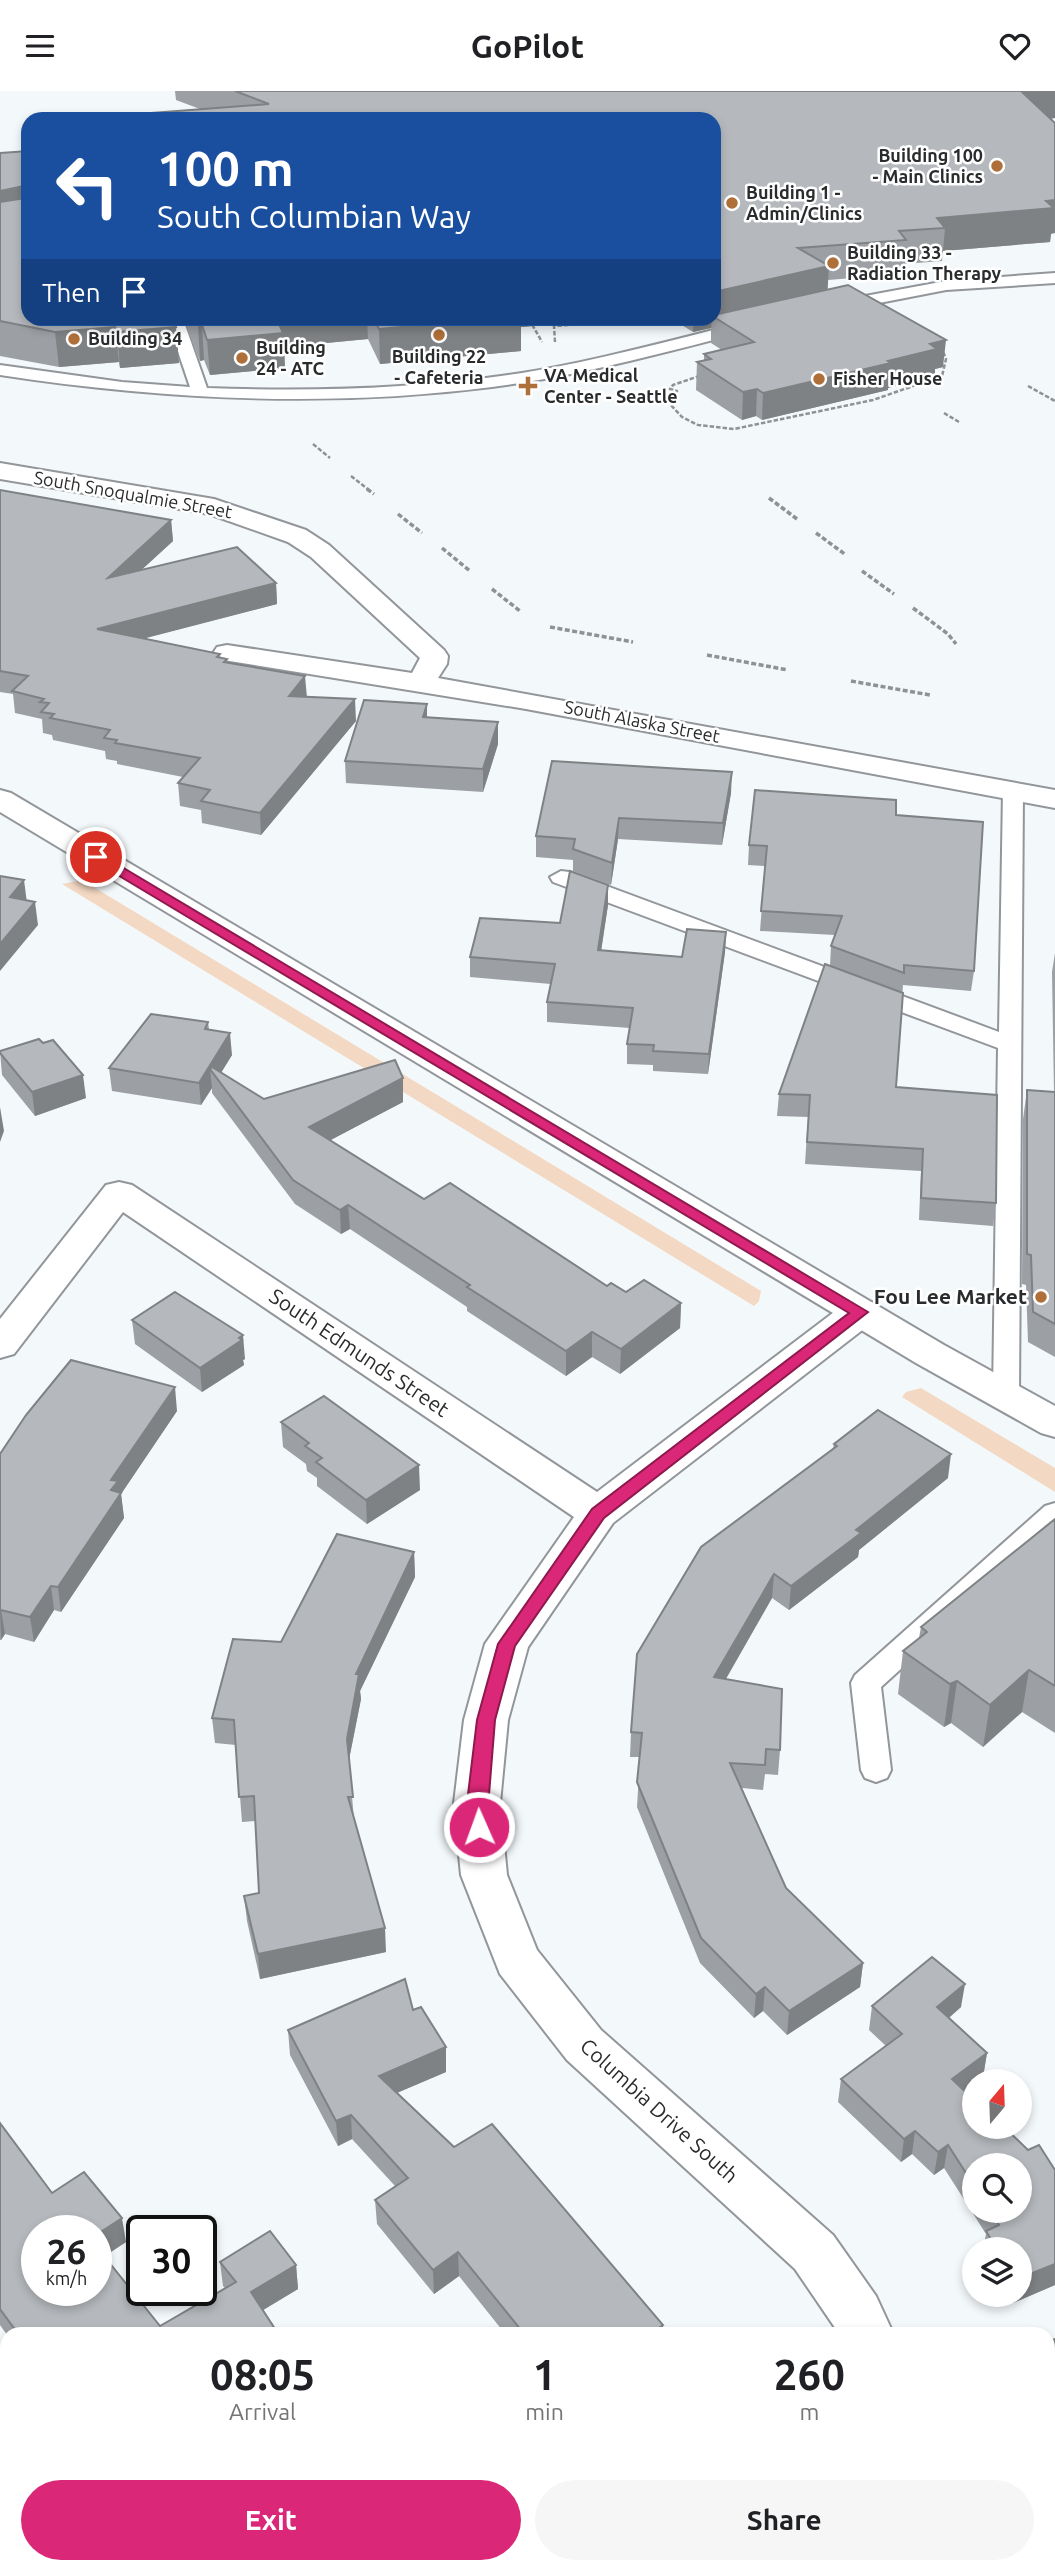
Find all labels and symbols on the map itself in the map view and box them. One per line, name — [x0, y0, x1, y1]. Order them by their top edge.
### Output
place label: Building 100 - Main Clinics — [872, 145, 983, 186]
marker: Building 100 - Main Clinics — [989, 158, 1005, 174]
place label: Building 1 - Admin/Clinics — [746, 182, 862, 223]
marker: Building 1 - Admin/Clinics — [724, 195, 740, 211]
place label: Building 33 - Radiation Therapy — [847, 242, 1001, 283]
marker: Building 33 - Radiation Therapy — [825, 255, 841, 271]
marker: Building 22 - Cafeteria — [431, 327, 447, 343]
place label: Building 34 — [88, 328, 182, 348]
marker: Building 34 — [66, 331, 82, 347]
place label: Building 24 - ATC — [256, 337, 326, 378]
place label: Building 22 - Cafeteria — [392, 346, 486, 387]
marker: Building 24 - ATC — [234, 350, 250, 366]
place label: VA Medical Center - Seattle — [544, 365, 678, 406]
place label: Fisher House — [833, 368, 942, 388]
marker: Fisher House — [811, 371, 827, 387]
marker: VA Medical Center - Seattle — [518, 376, 538, 396]
street label: South Snoqualmie Street — [32, 467, 234, 521]
street label: South Alaska Street — [563, 696, 722, 746]
pin — [66, 827, 126, 887]
street label: South Edmunds Street — [265, 1283, 454, 1421]
place label: Fou Lee Market — [874, 1284, 1027, 1308]
marker: Fou Lee Market — [1033, 1289, 1049, 1305]
position arrow — [442, 1790, 516, 1864]
street label: Columbia Drive South — [576, 2033, 743, 2187]
north arrow — [962, 2069, 1032, 2139]
speed limit sign: 30 — [126, 2215, 217, 2306]

